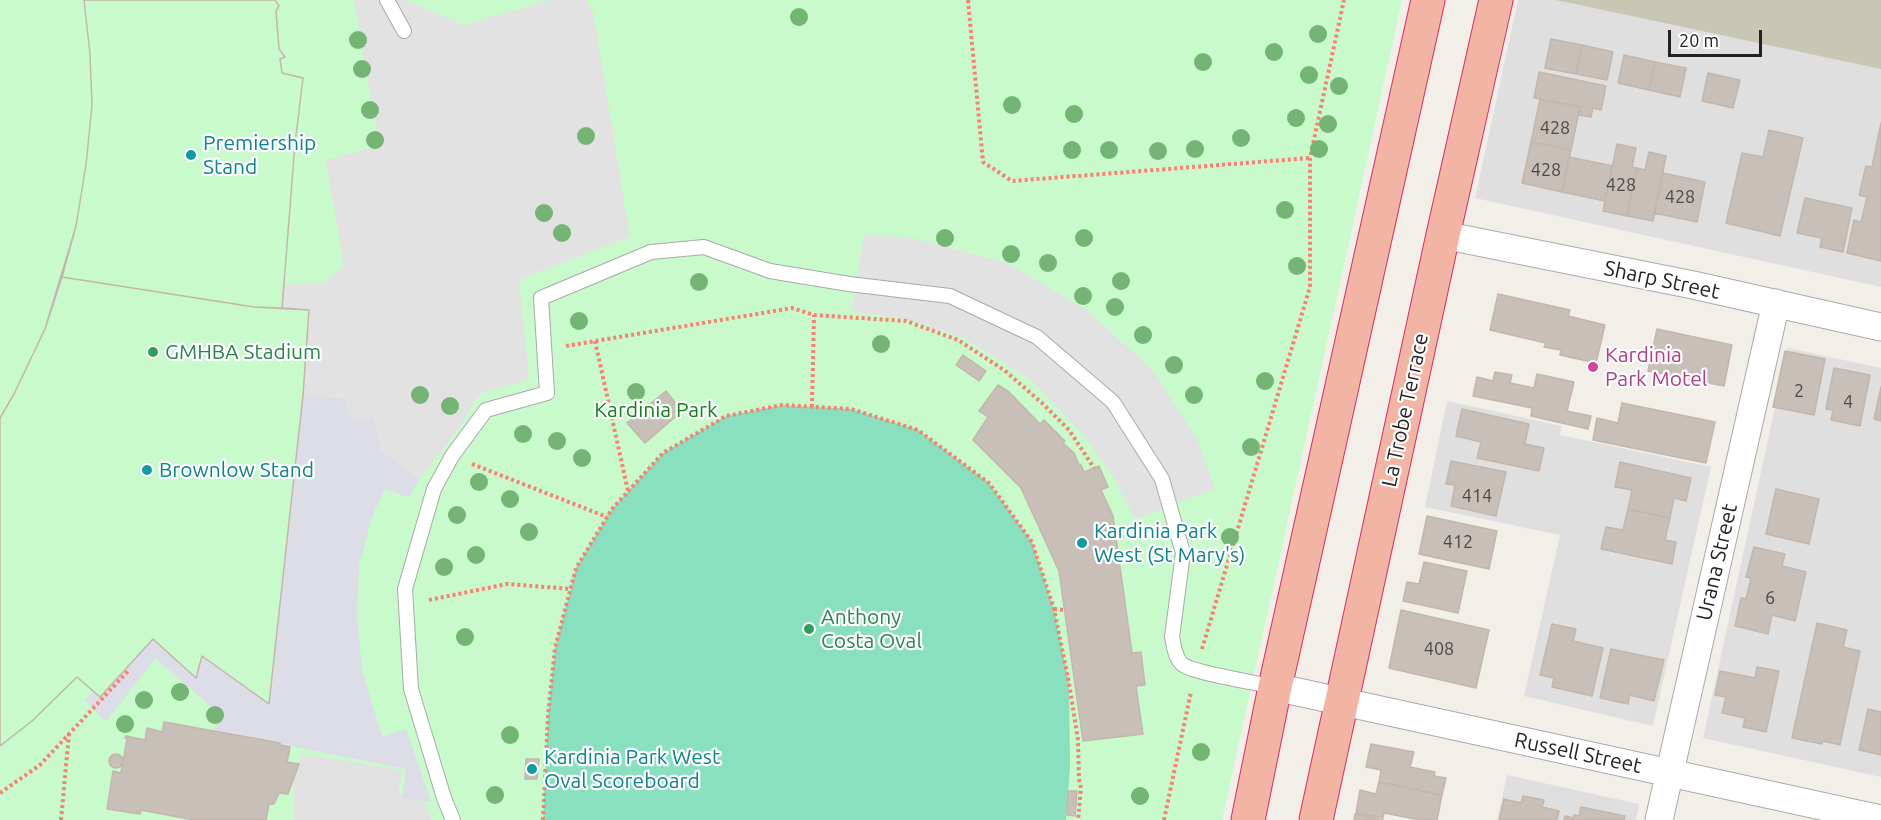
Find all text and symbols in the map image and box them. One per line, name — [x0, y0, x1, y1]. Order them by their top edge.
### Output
scale bar — [1671, 18, 1766, 56]
text: 20 m — [1679, 30, 1719, 50]
house number: 428 — [1540, 117, 1570, 139]
place label: Premiership Stand — [203, 130, 316, 180]
marker: Premiership Stand — [184, 148, 198, 162]
house number: 428 — [1531, 159, 1561, 181]
house number: 428 — [1606, 174, 1636, 196]
house number: 428 — [1665, 186, 1695, 208]
street label: Sharp Street — [1602, 255, 1722, 305]
street label: La Trobe Terrace — [1376, 331, 1434, 489]
place label: GMHBA Stadium — [165, 339, 321, 365]
place label: Kardinia Park Motel — [1605, 342, 1707, 392]
marker: GMHBA Stadium — [146, 345, 160, 359]
marker: Kardinia Park Motel — [1586, 360, 1600, 374]
house number: 2 — [1794, 380, 1804, 402]
house number: 4 — [1843, 391, 1853, 413]
park label: Kardinia Park — [594, 397, 718, 423]
place label: Brownlow Stand — [159, 457, 314, 483]
marker: Brownlow Stand — [140, 463, 154, 477]
house number: 414 — [1462, 485, 1492, 507]
street label: Urana Street — [1691, 501, 1743, 623]
place label: Kardinia Park West (St Mary's) — [1094, 518, 1245, 568]
house number: 412 — [1443, 531, 1473, 553]
marker: Kardinia Park West (St Mary's) — [1075, 536, 1089, 550]
house number: 6 — [1765, 587, 1775, 609]
place label: Anthony Costa Oval — [821, 604, 922, 654]
marker: Anthony Costa Oval — [802, 622, 816, 636]
house number: 408 — [1424, 638, 1454, 660]
street label: Russell Street — [1512, 727, 1644, 779]
place label: Kardinia Park West Oval Scoreboard — [544, 744, 720, 794]
marker: Kardinia Park West Oval Scoreboard — [525, 762, 539, 776]

